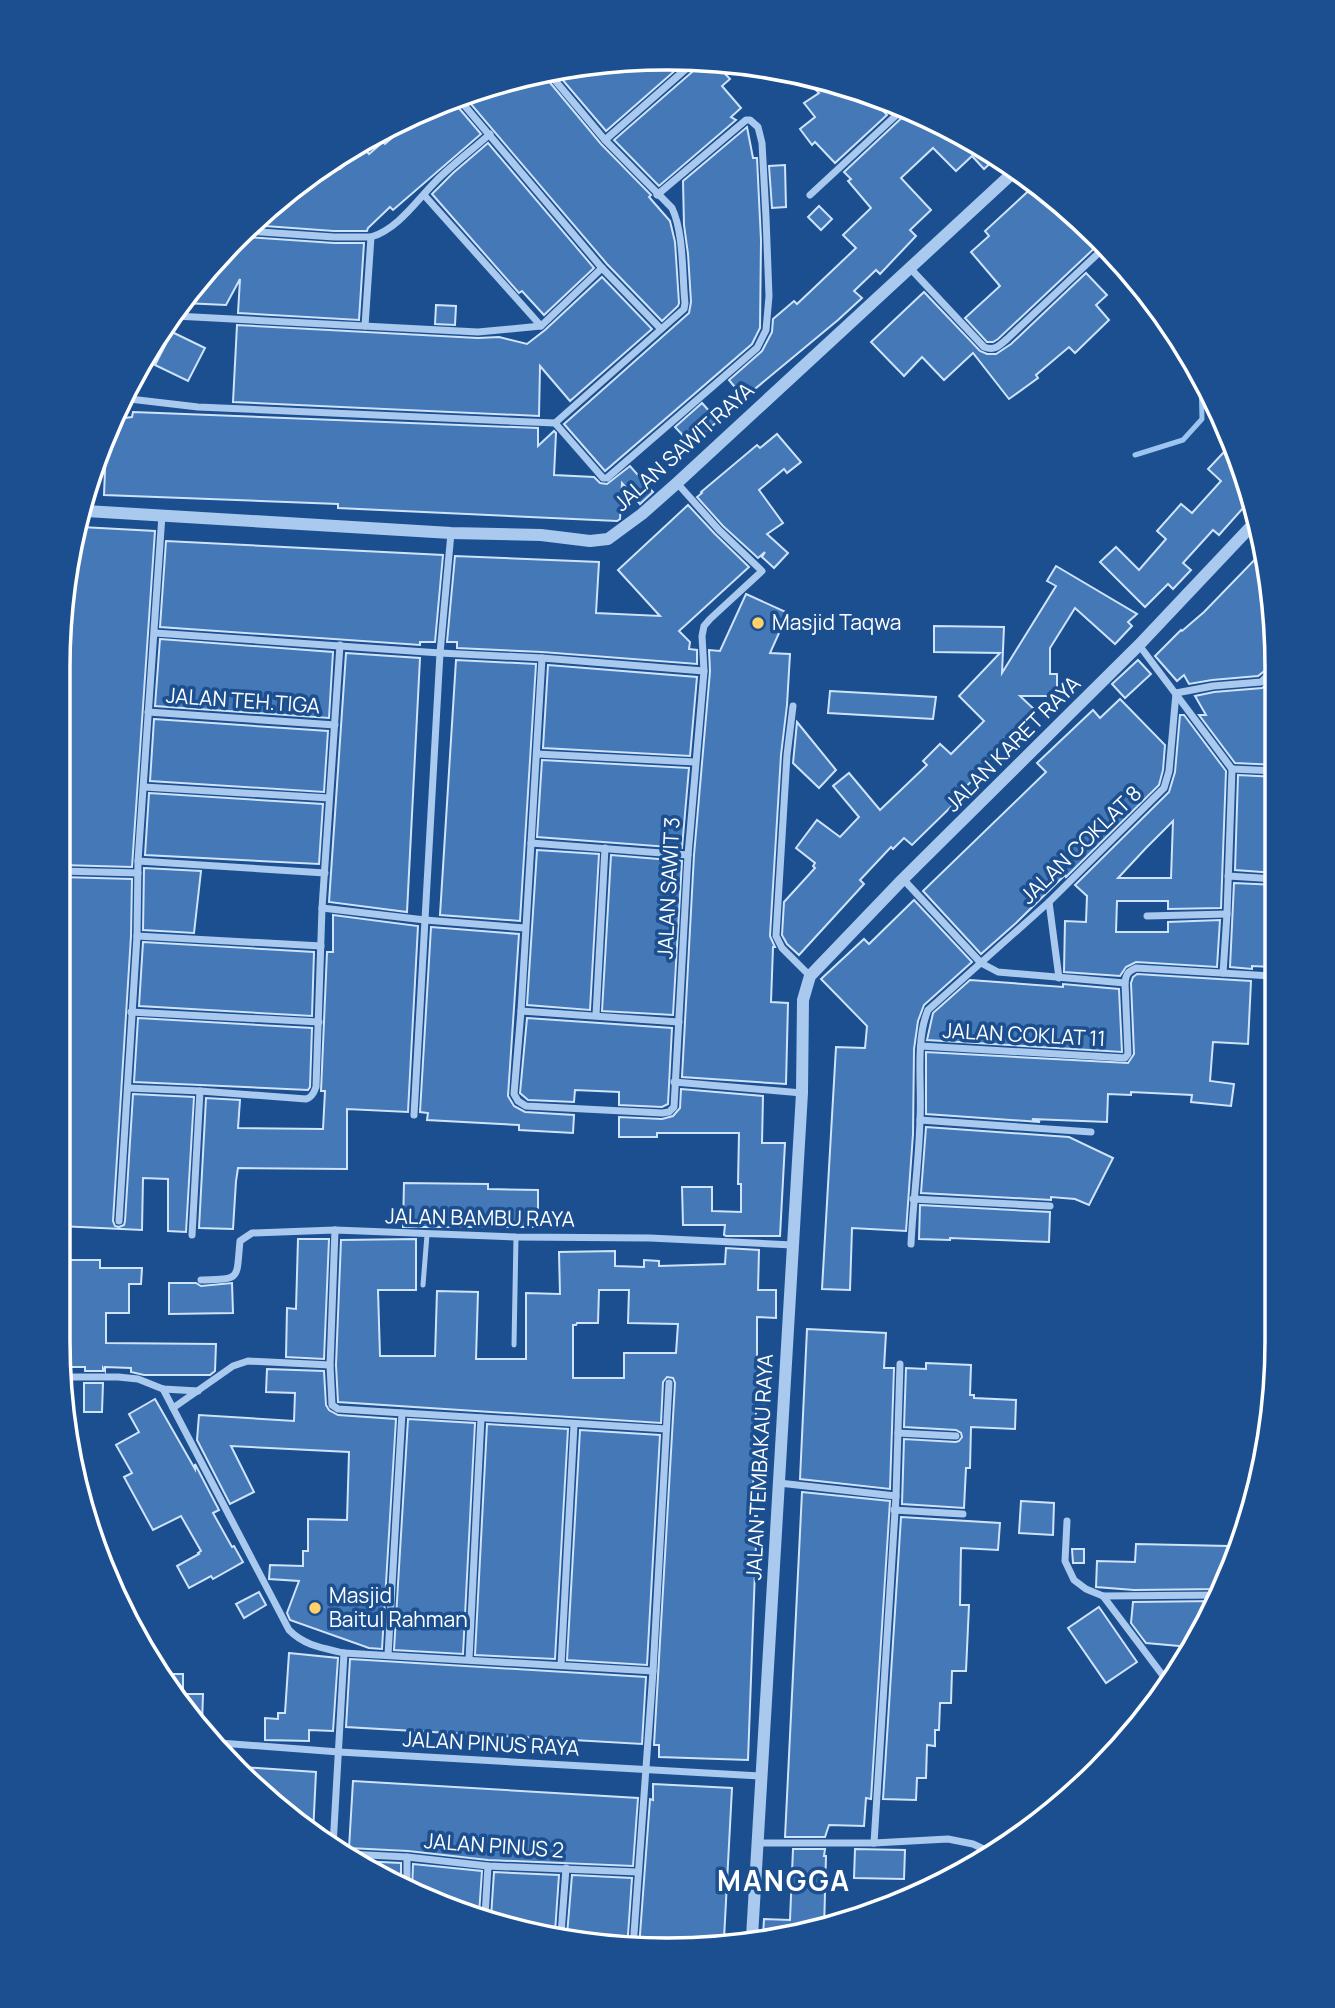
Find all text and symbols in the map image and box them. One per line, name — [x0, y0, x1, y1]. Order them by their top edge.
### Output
street label: JALAN SAWIT RAYA — [607, 376, 759, 517]
place label: Masjid Taqwa — [772, 608, 901, 636]
marker: Masjid Taqwa — [750, 615, 766, 631]
street label: JALAN KARET RAYA — [938, 669, 1086, 817]
street label: JALAN TEH.TIGA — [165, 681, 321, 719]
street label: JALAN COKLAT 8 — [1013, 779, 1147, 910]
street label: JALAN SAWIT 3 — [650, 816, 686, 960]
street label: JALAN COKLAT 11 — [942, 1016, 1106, 1052]
street label: JALAN BAMBU RAYA — [385, 1201, 575, 1233]
street label: JALAN TEMBAKAU RAYA — [739, 1353, 779, 1581]
place label: Masjid Baitul Rahman — [329, 1581, 468, 1633]
marker: Masjid Baitul Rahman — [307, 1600, 323, 1616]
street label: JALAN PINUS RAYA — [402, 1724, 580, 1762]
street label: JALAN PINUS 2 — [423, 1826, 565, 1864]
district label: MANGGA — [717, 1861, 851, 1899]

